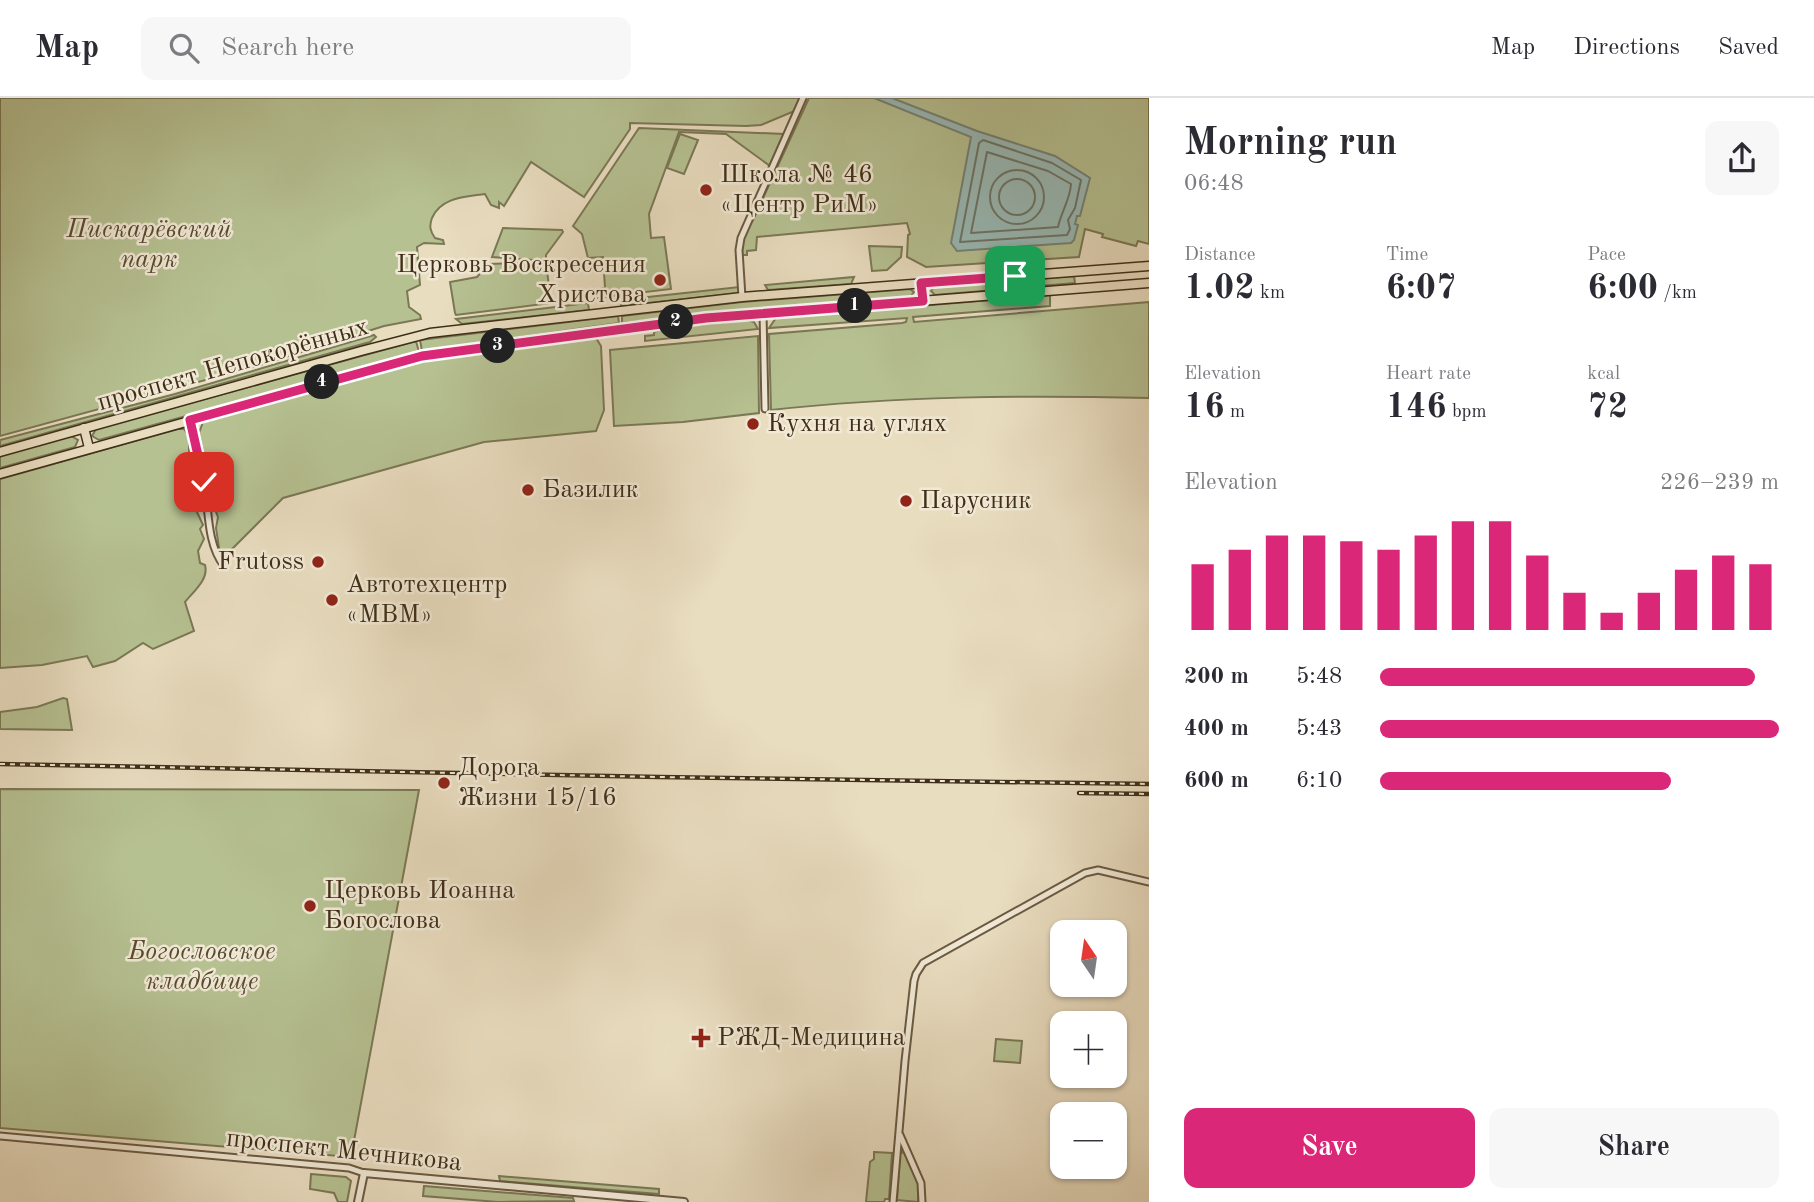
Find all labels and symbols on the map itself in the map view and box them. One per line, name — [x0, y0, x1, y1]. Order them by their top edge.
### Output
place label: Школа № 46 «Центр РиМ» — [720, 162, 878, 218]
marker: Школа № 46 «Центр РиМ» — [698, 182, 714, 198]
park label: Пискарёвский парк — [65, 217, 232, 273]
pin — [985, 246, 1045, 306]
place label: Церковь Воскресения Христова — [396, 252, 646, 308]
marker: Церковь Воскресения Христова — [652, 272, 668, 288]
pin: 1 — [838, 288, 872, 324]
pin: 2 — [658, 304, 694, 340]
street label: проспект Непокорённых — [94, 314, 372, 416]
pin: 3 — [480, 328, 516, 364]
pin: 4 — [304, 364, 340, 400]
place label: Кухня на углях — [767, 411, 947, 437]
marker: Кухня на углях — [745, 416, 761, 432]
pin — [174, 452, 234, 512]
place label: Базилик — [542, 477, 639, 503]
marker: Базилик — [520, 482, 536, 498]
place label: Парусник — [920, 488, 1031, 514]
marker: Парусник — [898, 493, 914, 509]
place label: Frutoss — [217, 549, 304, 575]
marker: Frutoss — [310, 554, 326, 570]
place label: Автотехцентр «МВМ» — [346, 572, 507, 628]
marker: Автотехцентр «МВМ» — [324, 592, 340, 608]
place label: Дорога Жизни 15/16 — [458, 755, 617, 811]
marker: Дорога Жизни 15/16 — [436, 775, 452, 791]
place label: Церковь Иоанна Богослова — [324, 878, 515, 934]
marker: Церковь Иоанна Богослова — [302, 898, 318, 914]
north arrow — [1050, 920, 1127, 998]
park label: Богословское кладбище — [127, 939, 276, 995]
place label: РЖД-Медицина — [717, 1025, 906, 1051]
marker: РЖД-Медицина — [691, 1028, 711, 1048]
street label: проспект Мечникова — [225, 1126, 463, 1176]

